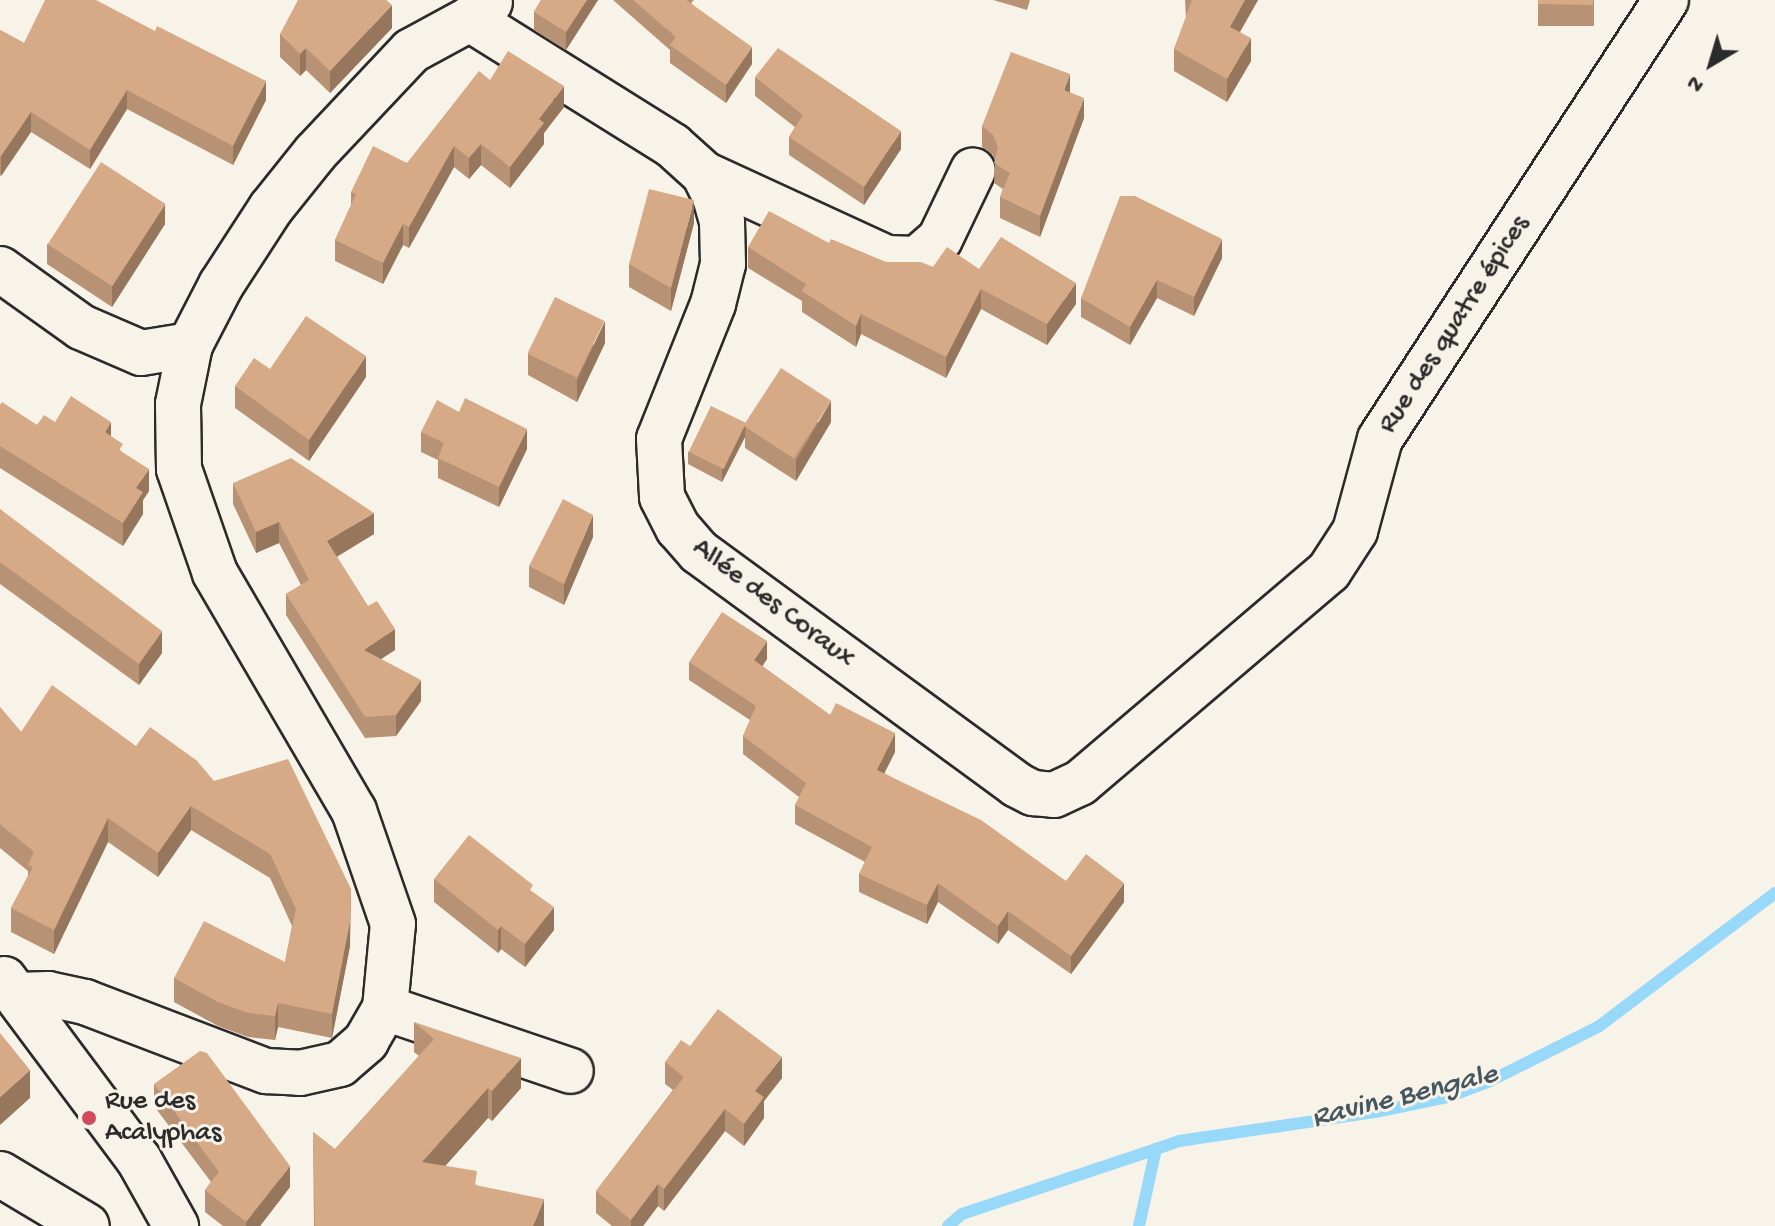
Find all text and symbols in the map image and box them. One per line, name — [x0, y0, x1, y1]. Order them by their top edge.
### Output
north arrow — [1671, 24, 1751, 104]
text: N — [1683, 68, 1710, 98]
street label: Rue des quatre épices — [1372, 210, 1538, 440]
street label: Allée des Coraux — [685, 532, 861, 676]
water label: Ravine Bengale — [1309, 1058, 1501, 1138]
place label: Rue des Acalyphas — [105, 1085, 221, 1151]
marker: Rue des Acalyphas — [80, 1109, 98, 1127]

